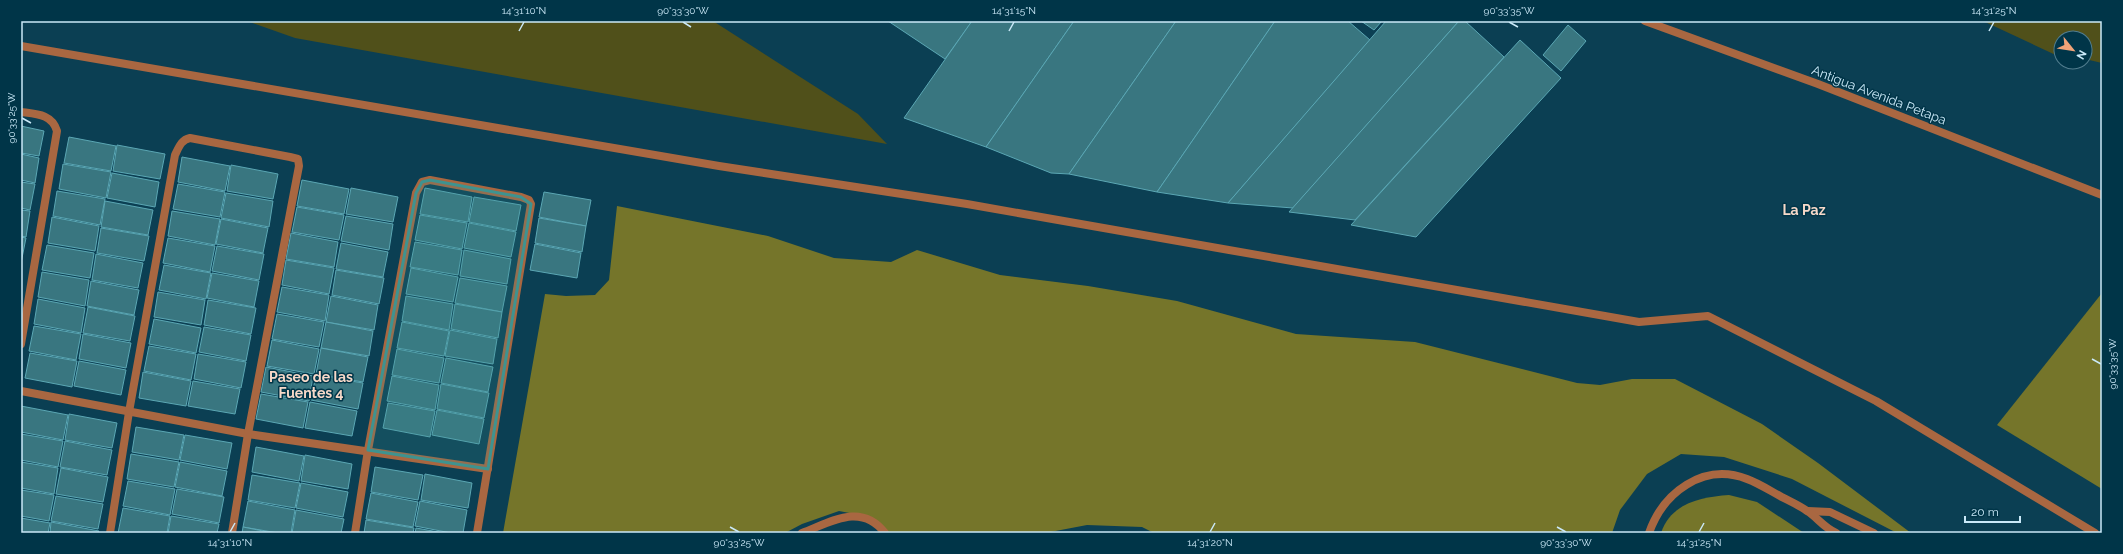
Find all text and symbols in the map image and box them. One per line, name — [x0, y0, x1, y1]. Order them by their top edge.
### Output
text: 14°31'10"N — [502, 5, 546, 16]
text: 90°33'30"W — [657, 5, 709, 16]
text: 14°31'15"N — [992, 5, 1036, 16]
text: 90°33'35"W — [1484, 5, 1535, 16]
text: 14°31'25"N — [1972, 5, 2016, 16]
north arrow — [2053, 30, 2093, 70]
text: N — [2073, 48, 2089, 62]
street label: Antigua Avenida Petapa — [1810, 62, 1948, 128]
text: 90°33'25"W — [6, 92, 17, 143]
district label: La Paz — [1782, 202, 1826, 218]
text: 90°33'35"W — [2107, 338, 2118, 389]
district label: Paseo de las Fuentes 4 — [269, 369, 353, 401]
scale bar — [1965, 498, 2020, 524]
text: 20 m — [1971, 505, 1999, 519]
text: 14°31'10"N — [208, 537, 252, 548]
text: 90°33'25"W — [714, 537, 765, 548]
text: 14°31'20"N — [1187, 537, 1233, 548]
text: 90°33'30"W — [1540, 537, 1592, 548]
text: 14°31'25"N — [1677, 537, 1721, 548]

